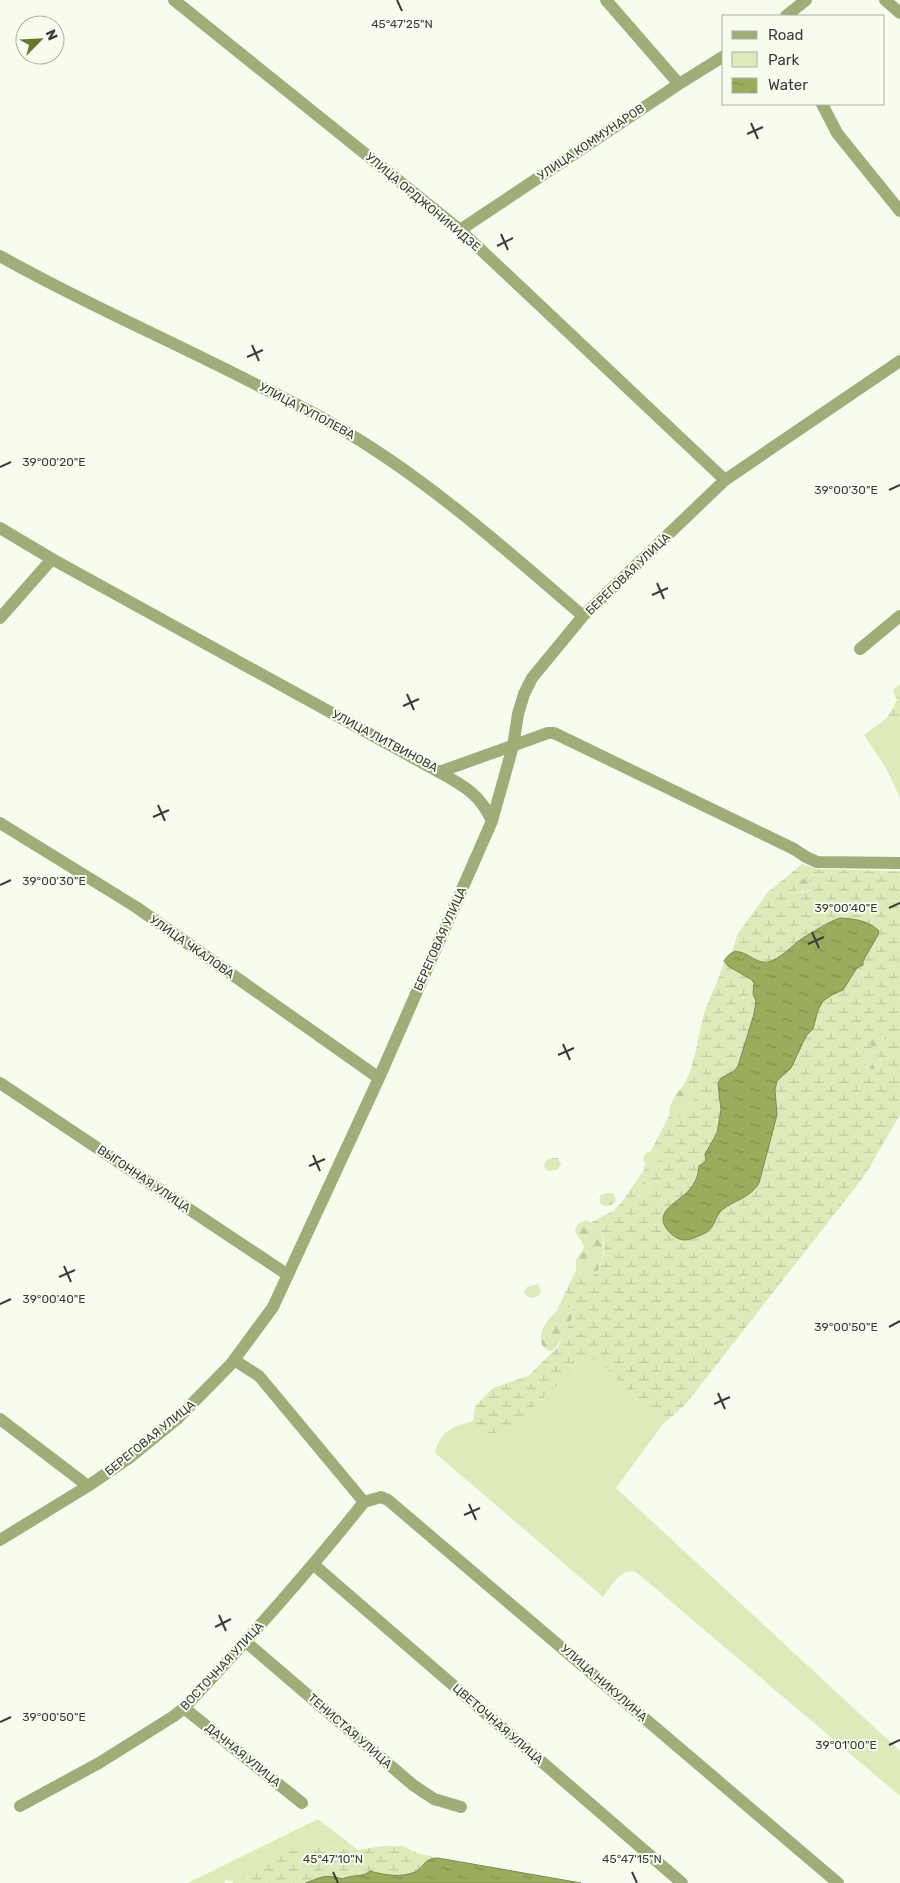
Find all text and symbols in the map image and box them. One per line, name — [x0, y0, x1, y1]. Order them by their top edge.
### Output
north arrow — [15, 15, 65, 65]
legend — [722, 15, 885, 105]
text: 45°47'25"N — [371, 17, 433, 31]
text: Road — [768, 26, 804, 44]
text: N — [42, 27, 61, 43]
text: Park — [768, 51, 799, 69]
text: Water — [768, 76, 808, 94]
street label: УЛИЦА КОММУНАРОВ — [535, 101, 647, 183]
street label: УЛИЦА ОРДЖОНИКИДЗЕ — [363, 150, 483, 254]
street label: УЛИЦА ТУПОЛЕВА — [257, 380, 357, 442]
text: 39°00'20"E — [22, 455, 86, 469]
text: 39°00'30"E — [814, 483, 878, 497]
street label: БЕРЕГОВАЯ УЛИЦА — [583, 530, 673, 618]
street label: УЛИЦА ЛИТВИНОВА — [330, 707, 440, 775]
text: 39°00'30"E — [22, 874, 86, 888]
street label: БЕРЕГОВАЯ УЛИЦА — [411, 885, 469, 993]
text: 39°00'40"E — [814, 901, 878, 915]
street label: УЛИЦА ЧКАЛОВА — [147, 913, 237, 981]
street label: ВЫГОННАЯ УЛИЦА — [95, 1143, 193, 1215]
text: 39°00'40"E — [22, 1292, 86, 1306]
text: 39°00'50"E — [814, 1320, 878, 1334]
street label: БЕРЕГОВАЯ УЛИЦА — [102, 1397, 198, 1479]
street label: ВОСТОЧНАЯ УЛИЦА — [178, 1619, 266, 1713]
street label: УЛИЦА НИКУЛИНА — [558, 1642, 650, 1724]
street label: ЦВЕТОЧНАЯ УЛИЦА — [450, 1681, 546, 1767]
street label: ТЕНИСТАЯ УЛИЦА — [305, 1691, 395, 1771]
text: 39°00'50"E — [22, 1710, 86, 1724]
street label: ДАЧНАЯ УЛИЦА — [203, 1720, 283, 1790]
text: 39°01'00"E — [815, 1738, 877, 1752]
text: 45°47'10"N — [303, 1852, 363, 1866]
text: 45°47'15"N — [602, 1852, 662, 1866]

